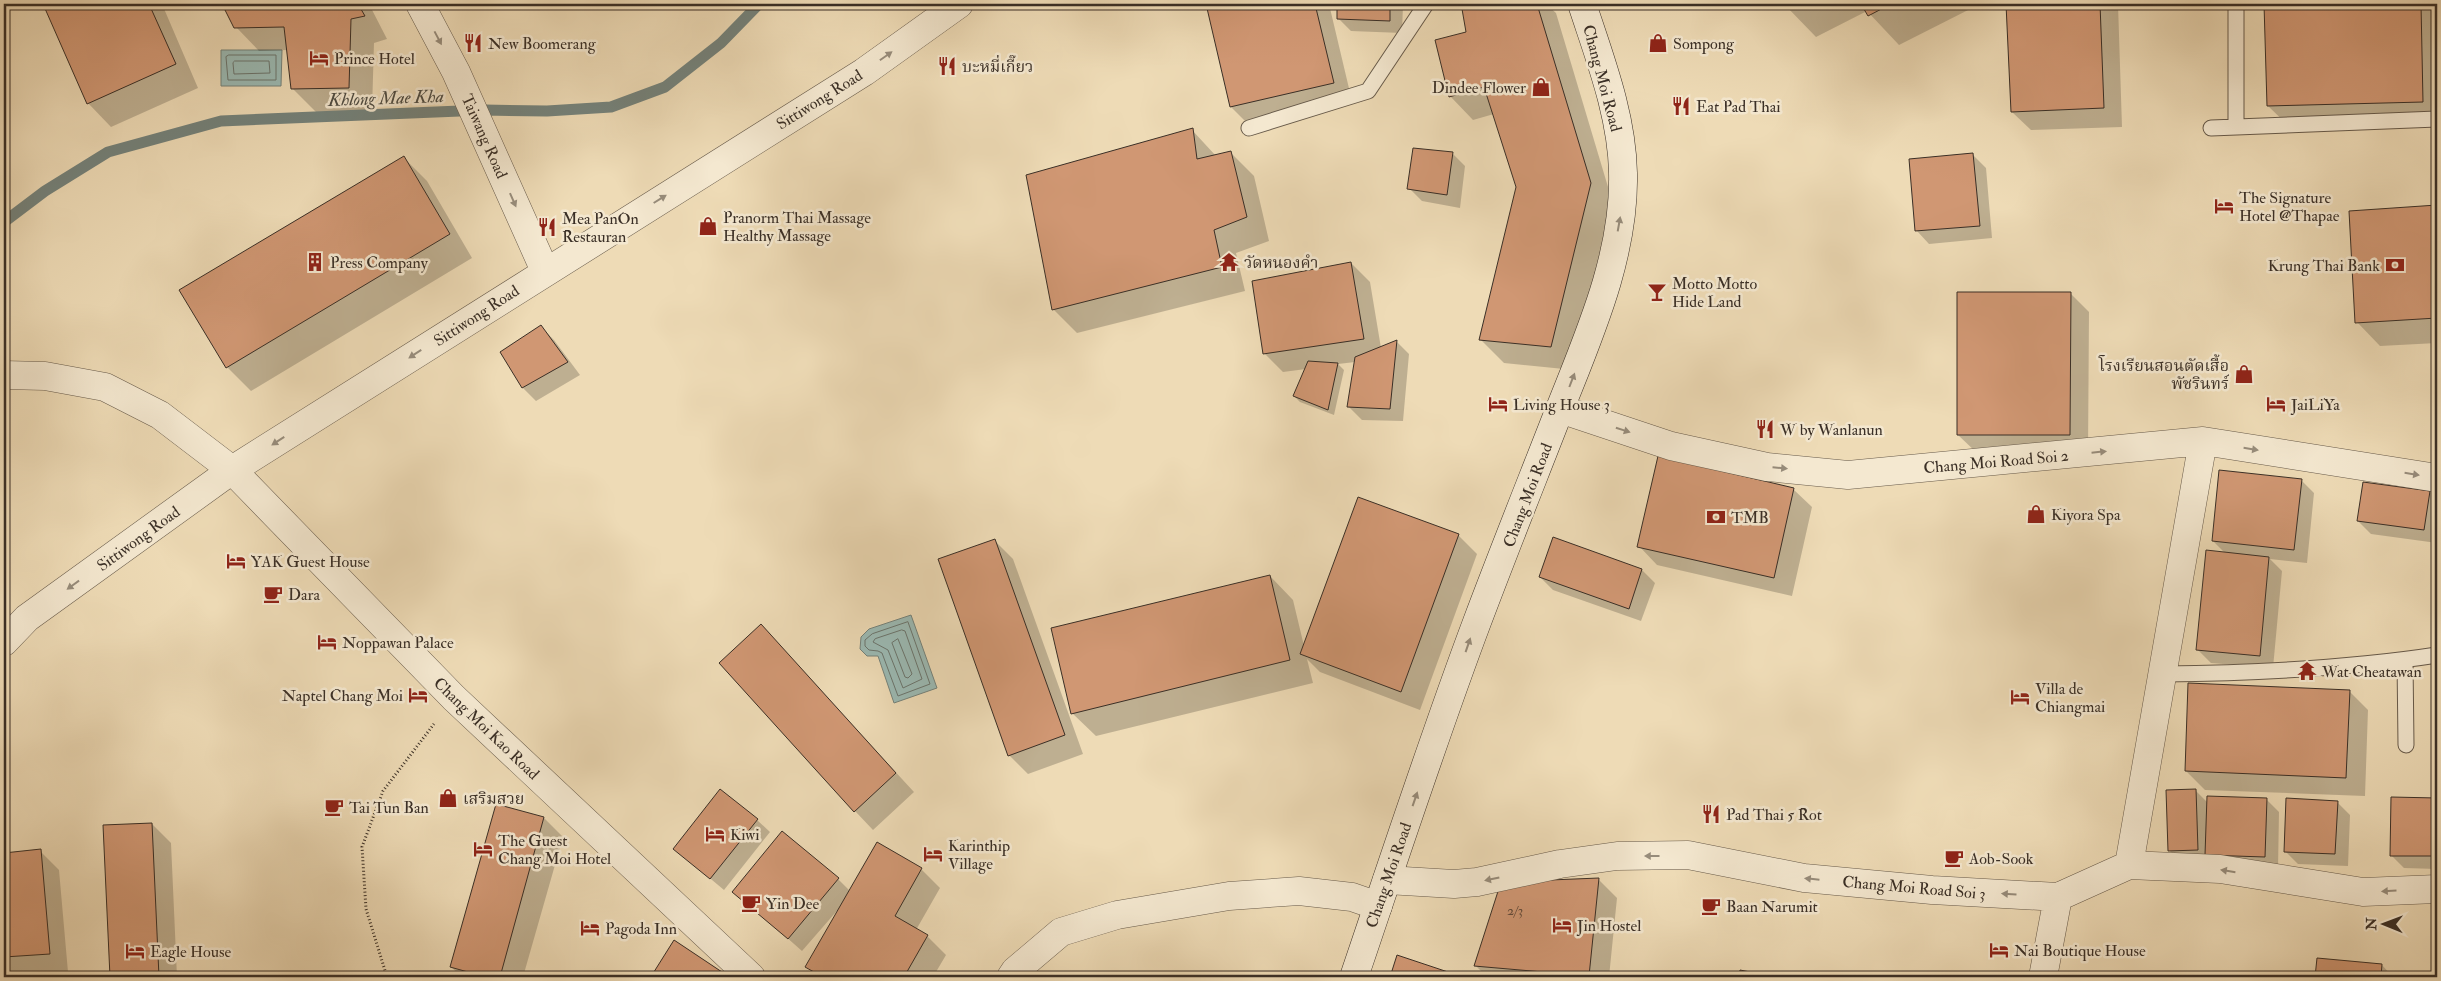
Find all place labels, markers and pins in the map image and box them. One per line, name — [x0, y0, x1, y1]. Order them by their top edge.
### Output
restaurant icon: New Boomerang — [462, 32, 484, 54]
shop icon: Sompong — [1647, 32, 1669, 54]
place label: New Boomerang — [488, 34, 597, 54]
place label: Sompong — [1673, 34, 1735, 55]
hotel icon: Prince Hotel — [308, 47, 330, 69]
place label: Prince Hotel — [334, 49, 415, 69]
restaurant icon: บะหมี่เกี๊ยว — [936, 55, 958, 77]
place label: บะหมี่เกี๊ยว — [962, 55, 1033, 77]
shop icon: Dindee Flower — [1530, 76, 1552, 98]
place label: Dindee Flower — [1432, 78, 1526, 98]
restaurant icon: Eat Pad Thai — [1670, 95, 1692, 117]
place label: Eat Pad Thai — [1696, 97, 1781, 117]
place label: The Signature Hotel @Thapae — [2239, 188, 2340, 227]
hotel icon: The Signature Hotel @Thapae — [2213, 195, 2235, 217]
place label: Pranorm Thai Massage Healthy Massage — [723, 208, 871, 246]
place label: Mea PanOn Restauran — [562, 209, 639, 247]
shop icon: Pranorm Thai Massage Healthy Massage — [697, 215, 719, 237]
restaurant icon: Mea PanOn Restauran — [536, 216, 558, 238]
building icon: Press Company — [304, 251, 326, 273]
temple icon: วัดหนองคำ — [1218, 251, 1240, 273]
place label: Press Company — [330, 253, 429, 274]
place label: วัดหนองคำ — [1244, 253, 1318, 273]
bank icon: Krung Thai Bank — [2384, 254, 2406, 276]
place label: Krung Thai Bank — [2268, 256, 2380, 276]
place label: Motto Motto Hide Land — [1672, 274, 1757, 312]
bar icon: Motto Motto Hide Land — [1646, 281, 1668, 303]
place label: โรงเรียนสอนตัดเสื้อ พัชรินทร์ — [2098, 354, 2230, 394]
shop icon: โรงเรียนสอนตัดเสื้อ พัชรินทร์ — [2233, 363, 2255, 385]
hotel icon: Living House 3 — [1487, 393, 1509, 415]
hotel icon: JaiLiYa — [2265, 393, 2287, 415]
place label: Living House 3 — [1513, 395, 1610, 415]
place label: JaiLiYa — [2290, 395, 2340, 416]
restaurant icon: W by Wanlanun — [1754, 418, 1776, 440]
place label: W by Wanlanun — [1779, 420, 1883, 440]
shop icon: Kiyora Spa — [2025, 503, 2047, 525]
place label: Kiyora Spa — [2051, 505, 2121, 526]
bank icon: TMB — [1705, 506, 1727, 528]
place label: TMB — [1731, 508, 1769, 528]
hotel icon: YAK Guest House — [225, 550, 247, 572]
place label: YAK Guest House — [251, 552, 370, 572]
cafe icon: Dara — [262, 583, 284, 605]
place label: Dara — [288, 585, 321, 605]
hotel icon: Noppawan Palace — [316, 631, 338, 653]
place label: Noppawan Palace — [342, 633, 454, 654]
temple icon: Wat Cheatawan — [2296, 660, 2318, 682]
place label: Wat Cheatawan — [2321, 662, 2422, 682]
place label: Villa de Chiangmai — [2035, 679, 2105, 717]
hotel icon: Naptel Chang Moi — [407, 684, 429, 706]
place label: Naptel Chang Moi — [282, 686, 403, 707]
hotel icon: Villa de Chiangmai — [2009, 686, 2031, 708]
shop icon: เสริมสวย — [437, 787, 459, 809]
place label: เสริมสวย — [463, 789, 524, 809]
cafe icon: Tai Tun Ban — [323, 796, 345, 818]
place label: Tai Tun Ban — [349, 798, 429, 818]
restaurant icon: Pad Thai 5 Rot — [1700, 803, 1722, 825]
place label: Pad Thai 5 Rot — [1726, 805, 1822, 825]
hotel icon: Kiwi — [704, 823, 726, 845]
place label: Kiwi — [730, 825, 759, 845]
place label: The Guest Chang Moi Hotel — [498, 831, 611, 869]
place label: Karinthip Village — [948, 836, 1010, 874]
hotel icon: The Guest Chang Moi Hotel — [472, 838, 494, 860]
hotel icon: Karinthip Village — [922, 843, 944, 865]
cafe icon: Aob-Sook — [1943, 847, 1965, 869]
place label: Aob-Sook — [1968, 849, 2034, 869]
cafe icon: Yin Dee — [740, 892, 762, 914]
place label: Yin Dee — [766, 894, 820, 914]
cafe icon: Baan Narumit — [1700, 895, 1722, 917]
place label: Baan Narumit — [1726, 897, 1818, 917]
hotel icon: Jin Hostel — [1551, 914, 1573, 936]
place label: Jin Hostel — [1576, 916, 1641, 937]
hotel icon: Pagoda Inn — [579, 917, 601, 939]
place label: Pagoda Inn — [605, 919, 677, 939]
hotel icon: Nai Boutique House — [1988, 939, 2010, 961]
hotel icon: Eagle House — [124, 940, 146, 962]
place label: Nai Boutique House — [2014, 941, 2146, 961]
place label: Eagle House — [150, 942, 231, 962]

